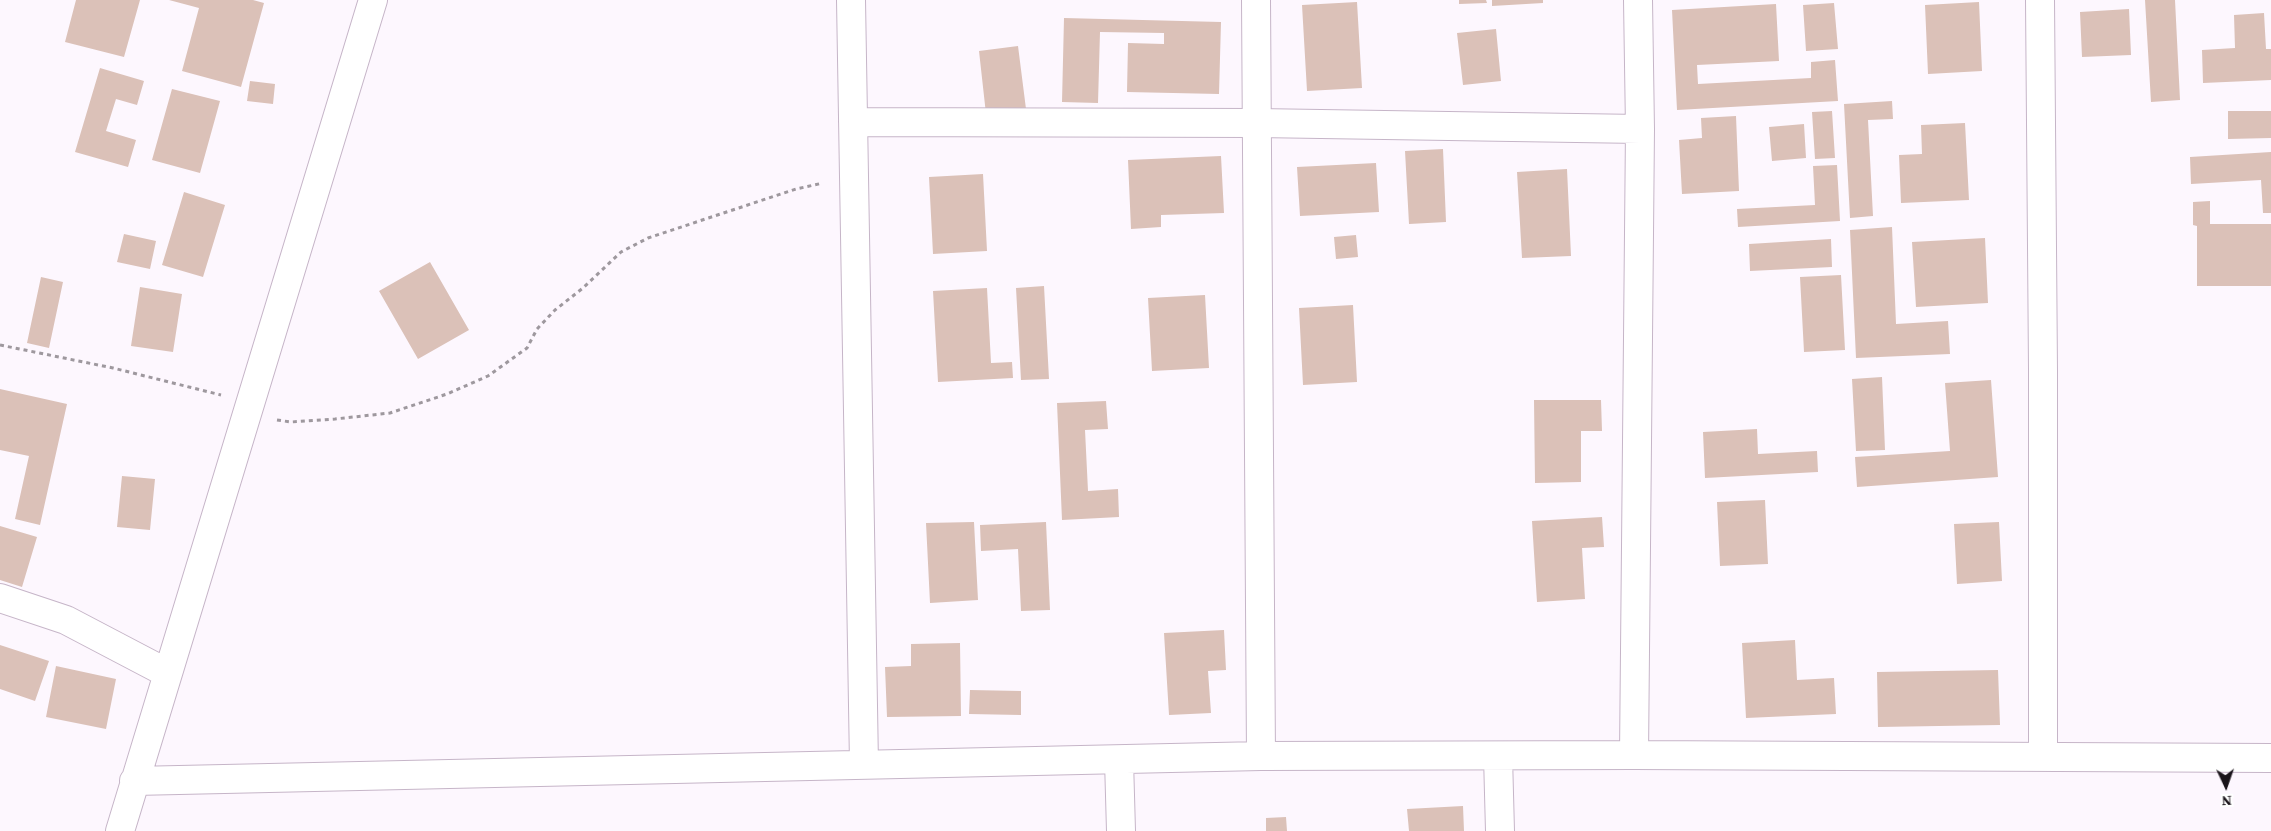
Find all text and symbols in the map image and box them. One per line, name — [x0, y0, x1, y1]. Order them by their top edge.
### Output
north arrow — [2201, 761, 2251, 811]
text: N — [2221, 791, 2232, 811]

